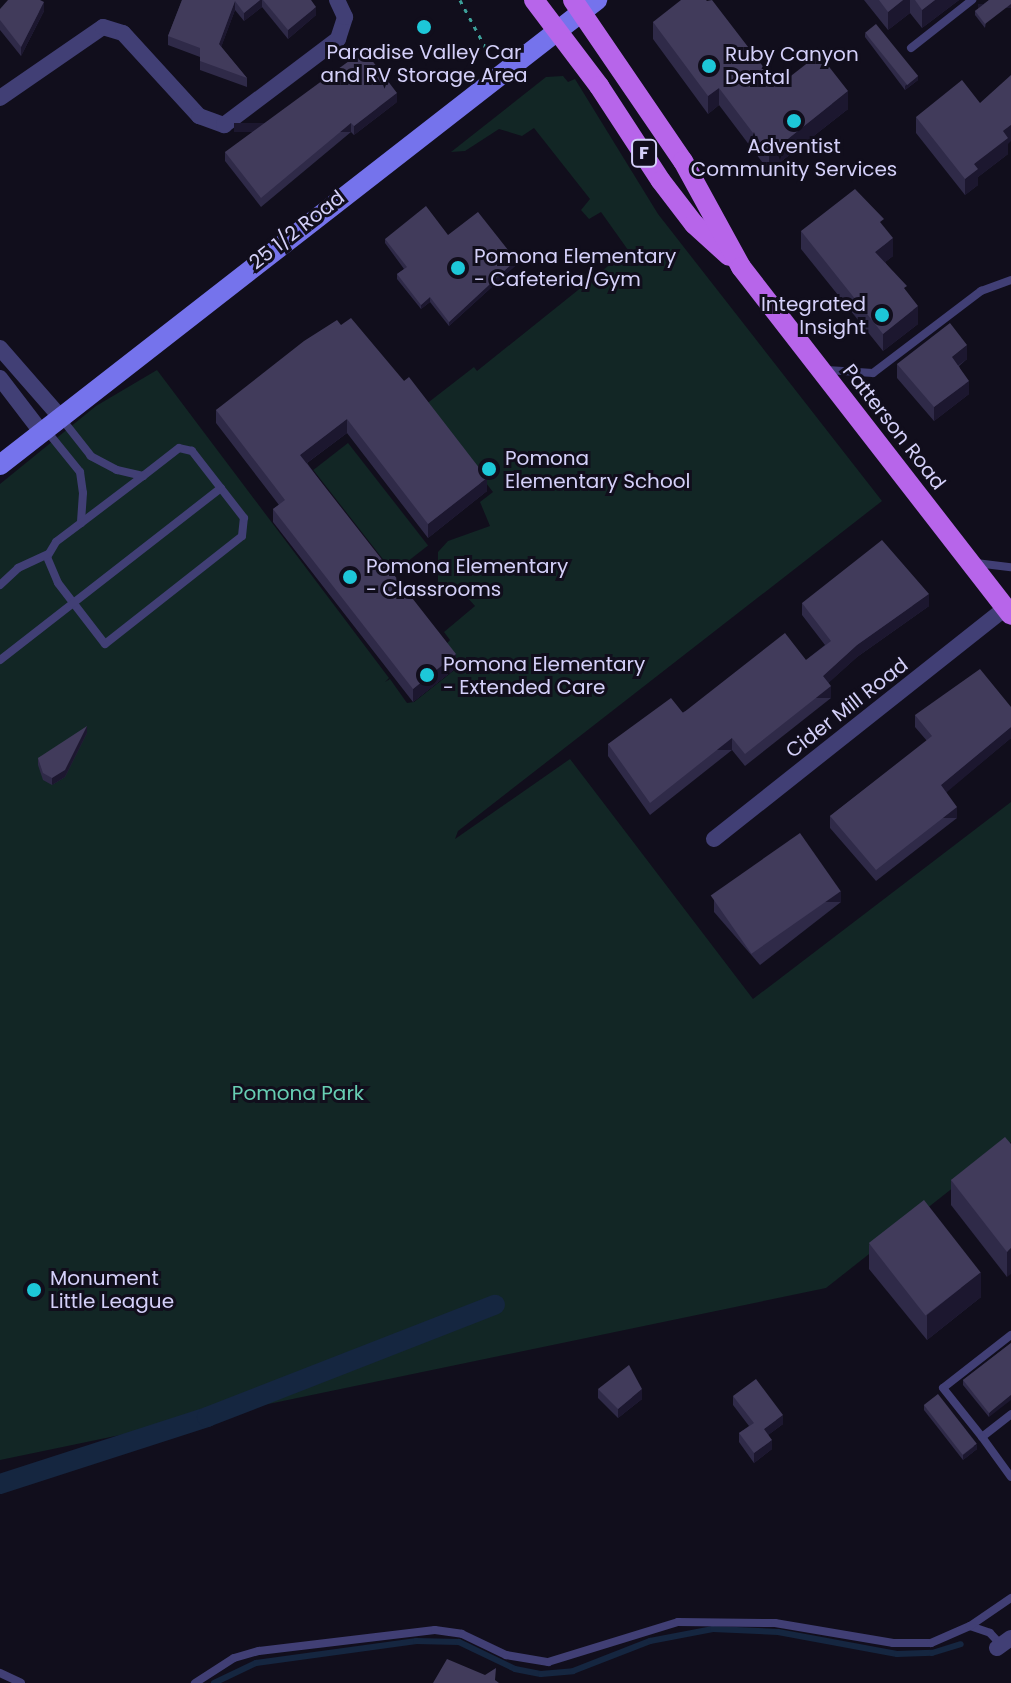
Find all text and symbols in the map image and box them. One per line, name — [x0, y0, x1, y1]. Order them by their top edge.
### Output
marker: Paradise Valley Car and RV Storage Area — [415, 18, 433, 36]
place label: Paradise Valley Car and RV Storage Area — [320, 40, 528, 87]
place label: Ruby Canyon Dental — [725, 42, 859, 89]
marker: Ruby Canyon Dental — [700, 57, 718, 75]
marker: Adventist Community Services — [785, 112, 803, 130]
place label: Adventist Community Services — [691, 134, 897, 181]
road number: F — [630, 139, 658, 167]
street label: 25 1/2 Road — [245, 185, 349, 275]
place label: Pomona Elementary - Cafeteria/Gym — [474, 244, 676, 291]
marker: Pomona Elementary - Cafeteria/Gym — [449, 259, 467, 277]
place label: Integrated Insight — [761, 292, 866, 339]
marker: Integrated Insight — [873, 306, 891, 324]
street label: Patterson Road — [837, 359, 951, 495]
place label: Pomona Elementary School — [505, 446, 690, 493]
marker: Pomona Elementary School — [480, 460, 498, 478]
place label: Pomona Elementary - Classrooms — [366, 554, 568, 601]
marker: Pomona Elementary - Classrooms — [341, 568, 359, 586]
place label: Pomona Elementary - Extended Care — [443, 652, 645, 699]
street label: Cider Mill Road — [781, 653, 913, 763]
marker: Pomona Elementary - Extended Care — [418, 666, 436, 684]
park label: Pomona Park — [232, 1081, 364, 1105]
place label: Monument Little League — [50, 1266, 174, 1313]
marker: Monument Little League — [25, 1281, 43, 1299]

